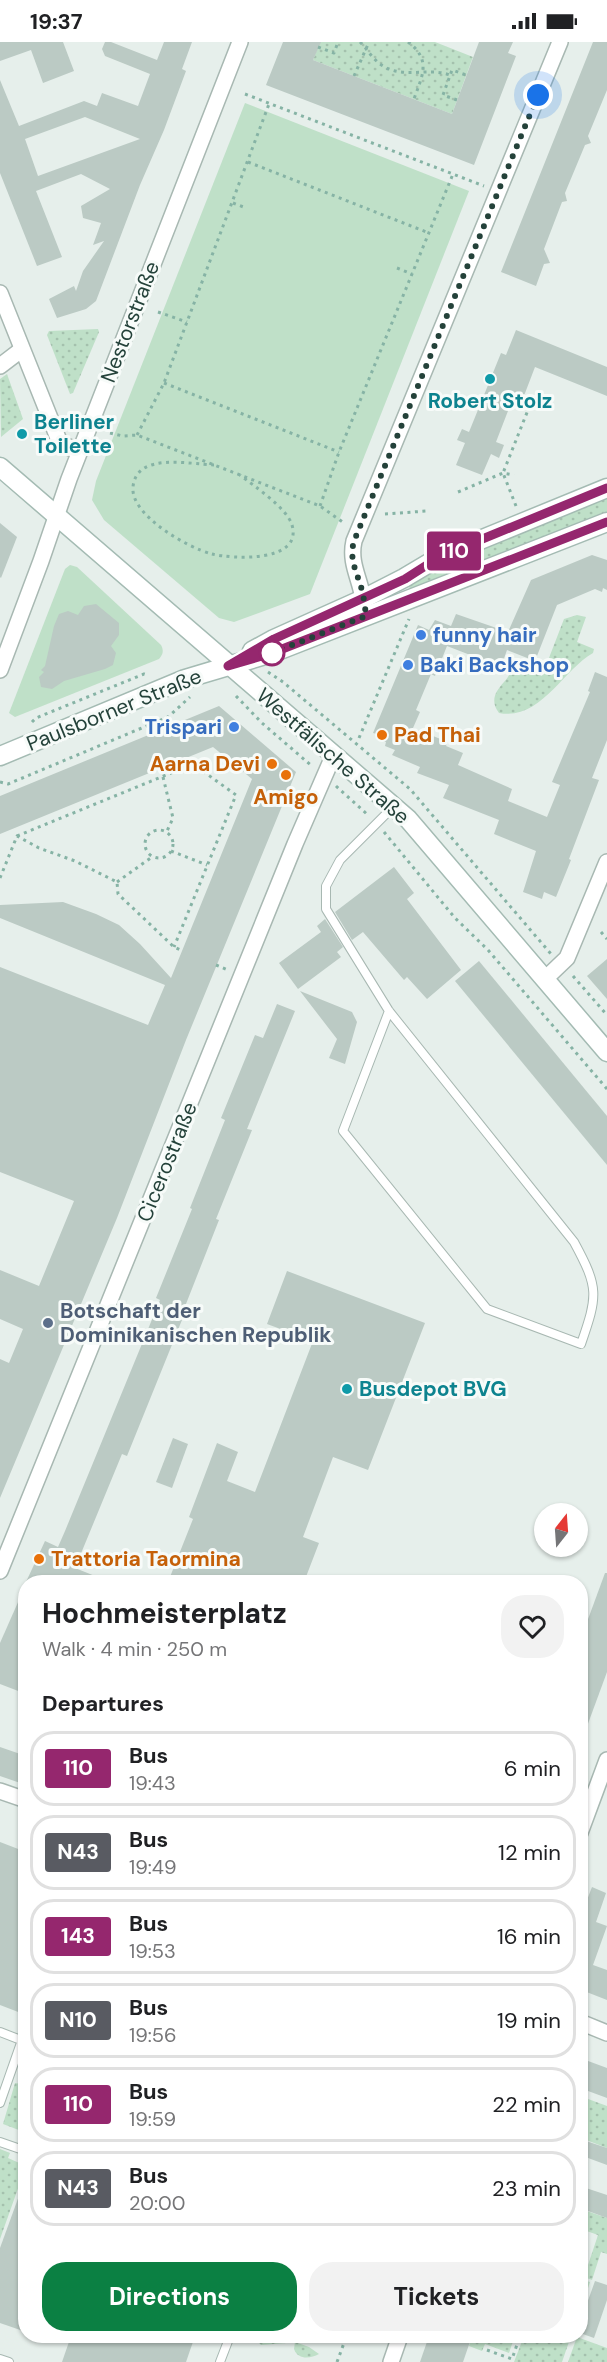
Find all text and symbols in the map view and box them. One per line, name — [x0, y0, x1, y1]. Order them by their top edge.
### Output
text: 19:37 — [30, 7, 83, 36]
your location — [523, 80, 553, 110]
street label: Nestorstraße — [94, 257, 166, 387]
marker: Robert Stolz — [483, 372, 497, 386]
place label: Robert Stolz — [428, 387, 552, 415]
place label: Berliner Toilette — [34, 408, 115, 460]
marker: Berliner Toilette — [15, 427, 29, 441]
line badge: 110 — [420, 532, 488, 570]
text: 110 — [439, 537, 469, 565]
place label: funny hair — [433, 621, 537, 649]
marker: funny hair — [414, 628, 428, 642]
unlabelled marker — [259, 640, 285, 666]
place label: Baki Backshop — [420, 651, 569, 679]
marker: Baki Backshop — [401, 658, 415, 672]
street label: Paulsborner Straße — [22, 662, 206, 758]
street label: Westfälische Straße — [250, 682, 416, 830]
place label: Trispari — [145, 713, 222, 741]
marker: Trispari — [227, 720, 241, 734]
place label: Pad Thai — [394, 721, 481, 749]
marker: Pad Thai — [375, 728, 389, 742]
place label: Aarna Devi — [150, 750, 260, 778]
marker: Aarna Devi — [265, 757, 279, 771]
marker: Amigo — [279, 768, 293, 782]
place label: Amigo — [253, 783, 319, 811]
street label: Cicerostraße — [130, 1098, 204, 1226]
place label: Botschaft der Dominikanischen Republik — [60, 1297, 331, 1349]
marker: Botschaft der Dominikanischen Republik — [41, 1316, 55, 1330]
place label: Busdepot BVG — [359, 1375, 507, 1403]
marker: Busdepot BVG — [340, 1382, 354, 1396]
north arrow — [534, 1503, 588, 1557]
map controls — [534, 1503, 588, 1557]
place label: Trattoria Taormina — [51, 1545, 241, 1573]
marker: Trattoria Taormina — [32, 1552, 46, 1566]
text: Hochmeisterplatz — [42, 1595, 287, 1632]
button: heart — [501, 1595, 564, 1658]
text: Walk · 4 min · 250 m — [42, 1636, 227, 1662]
text: Departures — [42, 1689, 164, 1718]
text: Bus — [129, 1741, 168, 1770]
text: 110 — [63, 1754, 93, 1782]
text: 6 min — [504, 1754, 561, 1783]
text: 19:43 — [129, 1770, 176, 1796]
text: Bus — [129, 1825, 168, 1854]
text: N43 — [57, 1838, 99, 1866]
text: 12 min — [498, 1838, 561, 1867]
text: 19:49 — [129, 1854, 177, 1880]
text: Bus — [129, 1909, 168, 1938]
text: 143 — [61, 1922, 95, 1950]
text: 16 min — [497, 1922, 561, 1951]
text: 19:53 — [129, 1938, 176, 1964]
text: Bus — [129, 1993, 168, 2022]
text: N10 — [59, 2006, 97, 2034]
text: 19 min — [497, 2006, 561, 2035]
text: 19:56 — [129, 2022, 177, 2048]
text: Bus — [129, 2077, 168, 2106]
text: 110 — [63, 2090, 93, 2118]
text: 22 min — [492, 2090, 561, 2119]
text: 19:59 — [129, 2106, 176, 2132]
text: Bus — [129, 2161, 168, 2190]
text: N43 — [57, 2174, 99, 2202]
text: 23 min — [492, 2174, 561, 2203]
text: 20:00 — [129, 2190, 185, 2216]
button: Directions — [42, 2262, 297, 2331]
button: Tickets — [309, 2262, 564, 2331]

